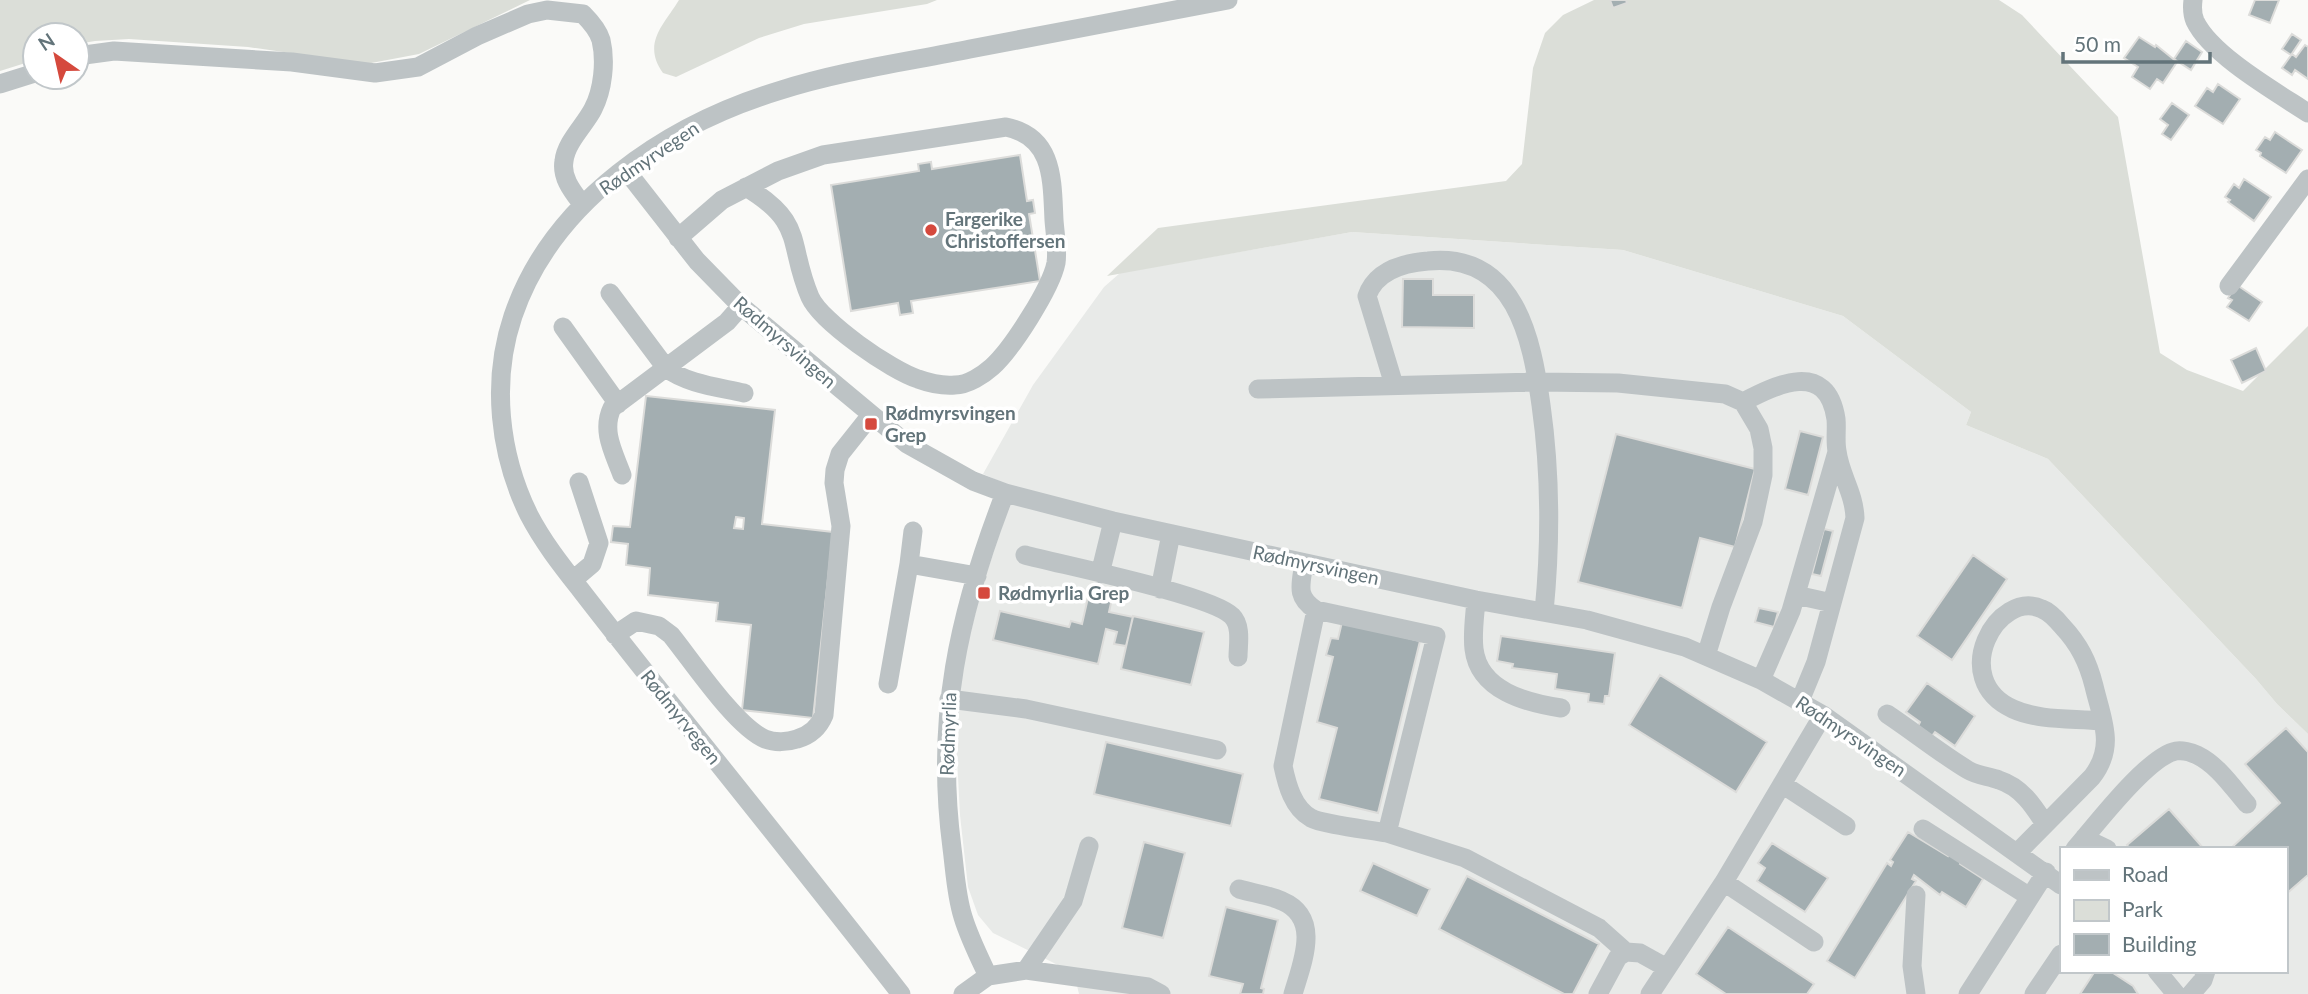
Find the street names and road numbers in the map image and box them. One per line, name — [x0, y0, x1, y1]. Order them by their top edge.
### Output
street label: Rødmyrvegen — [595, 116, 703, 199]
street label: Rødmyrsvingen — [729, 291, 841, 392]
street label: Rødmyrsvingen — [1251, 540, 1381, 589]
street label: Rødmyrvegen — [636, 665, 726, 769]
street label: Rødmyrsvingen — [1792, 690, 1911, 781]
street label: Rødmyrlia — [935, 692, 960, 776]

